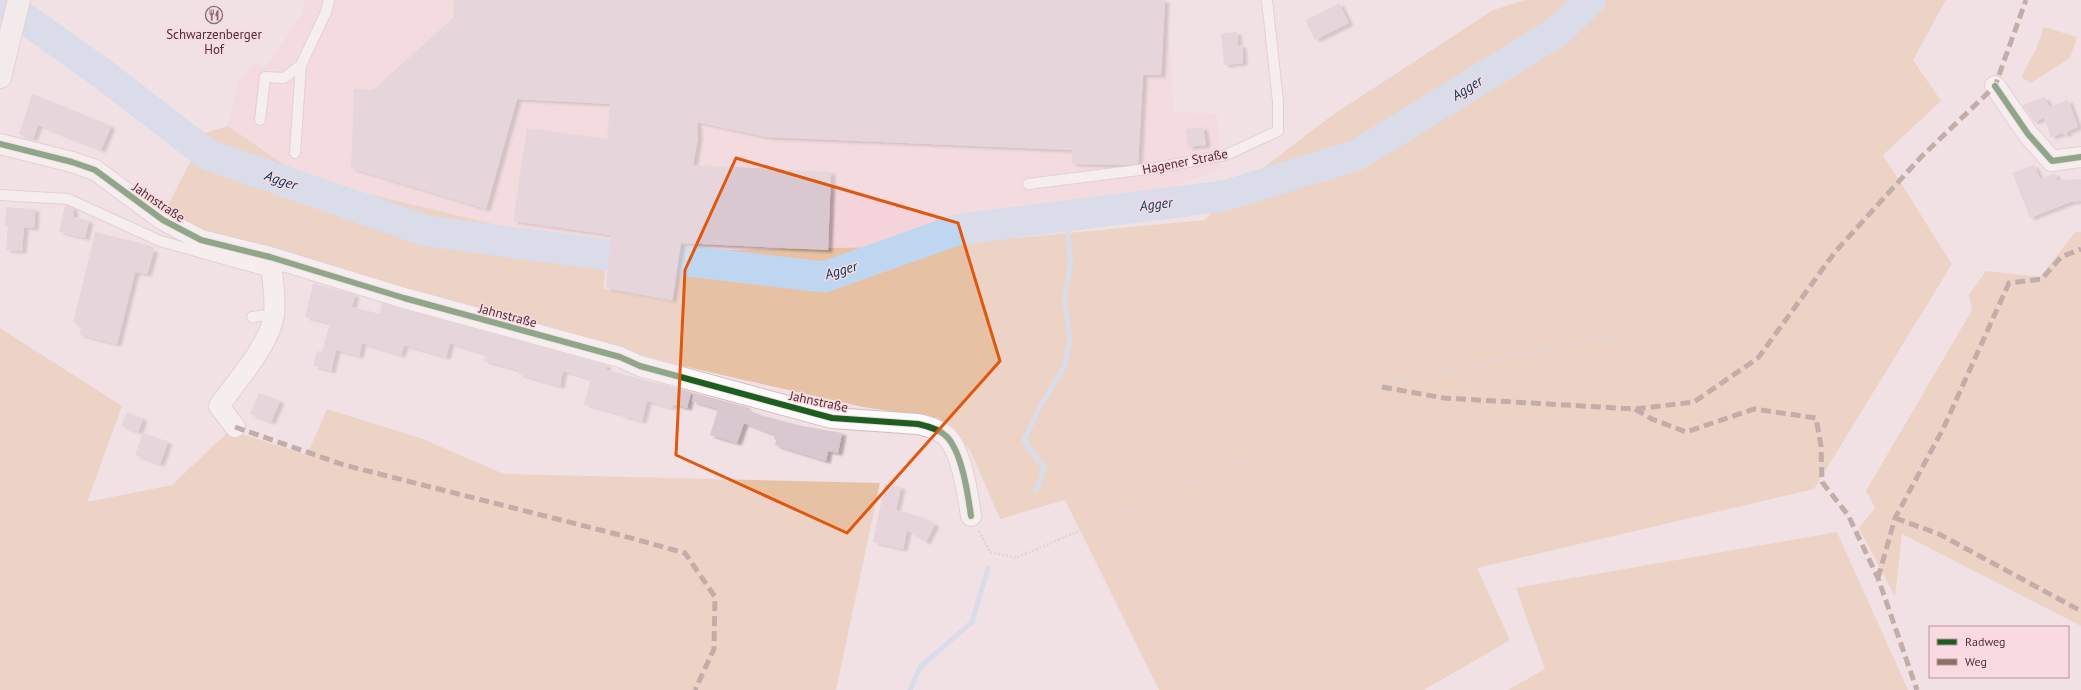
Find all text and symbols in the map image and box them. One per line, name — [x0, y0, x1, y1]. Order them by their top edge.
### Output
restaurant icon: Schwarzenberger Hof — [204, 5, 224, 25]
place label: Schwarzenberger Hof — [166, 26, 262, 58]
water label: Agger — [1447, 71, 1487, 105]
street label: Hagener Straße — [1141, 145, 1229, 178]
water label: Agger — [262, 166, 301, 194]
street label: Jahnstraße — [128, 178, 188, 226]
water label: Agger — [1138, 193, 1175, 215]
water label: Agger — [822, 256, 861, 283]
street label: Jahnstraße — [476, 299, 539, 331]
street label: Jahnstraße — [787, 387, 850, 416]
legend — [1929, 626, 2069, 678]
text: Radweg — [1965, 634, 2006, 649]
text: Weg — [1965, 654, 1987, 669]

